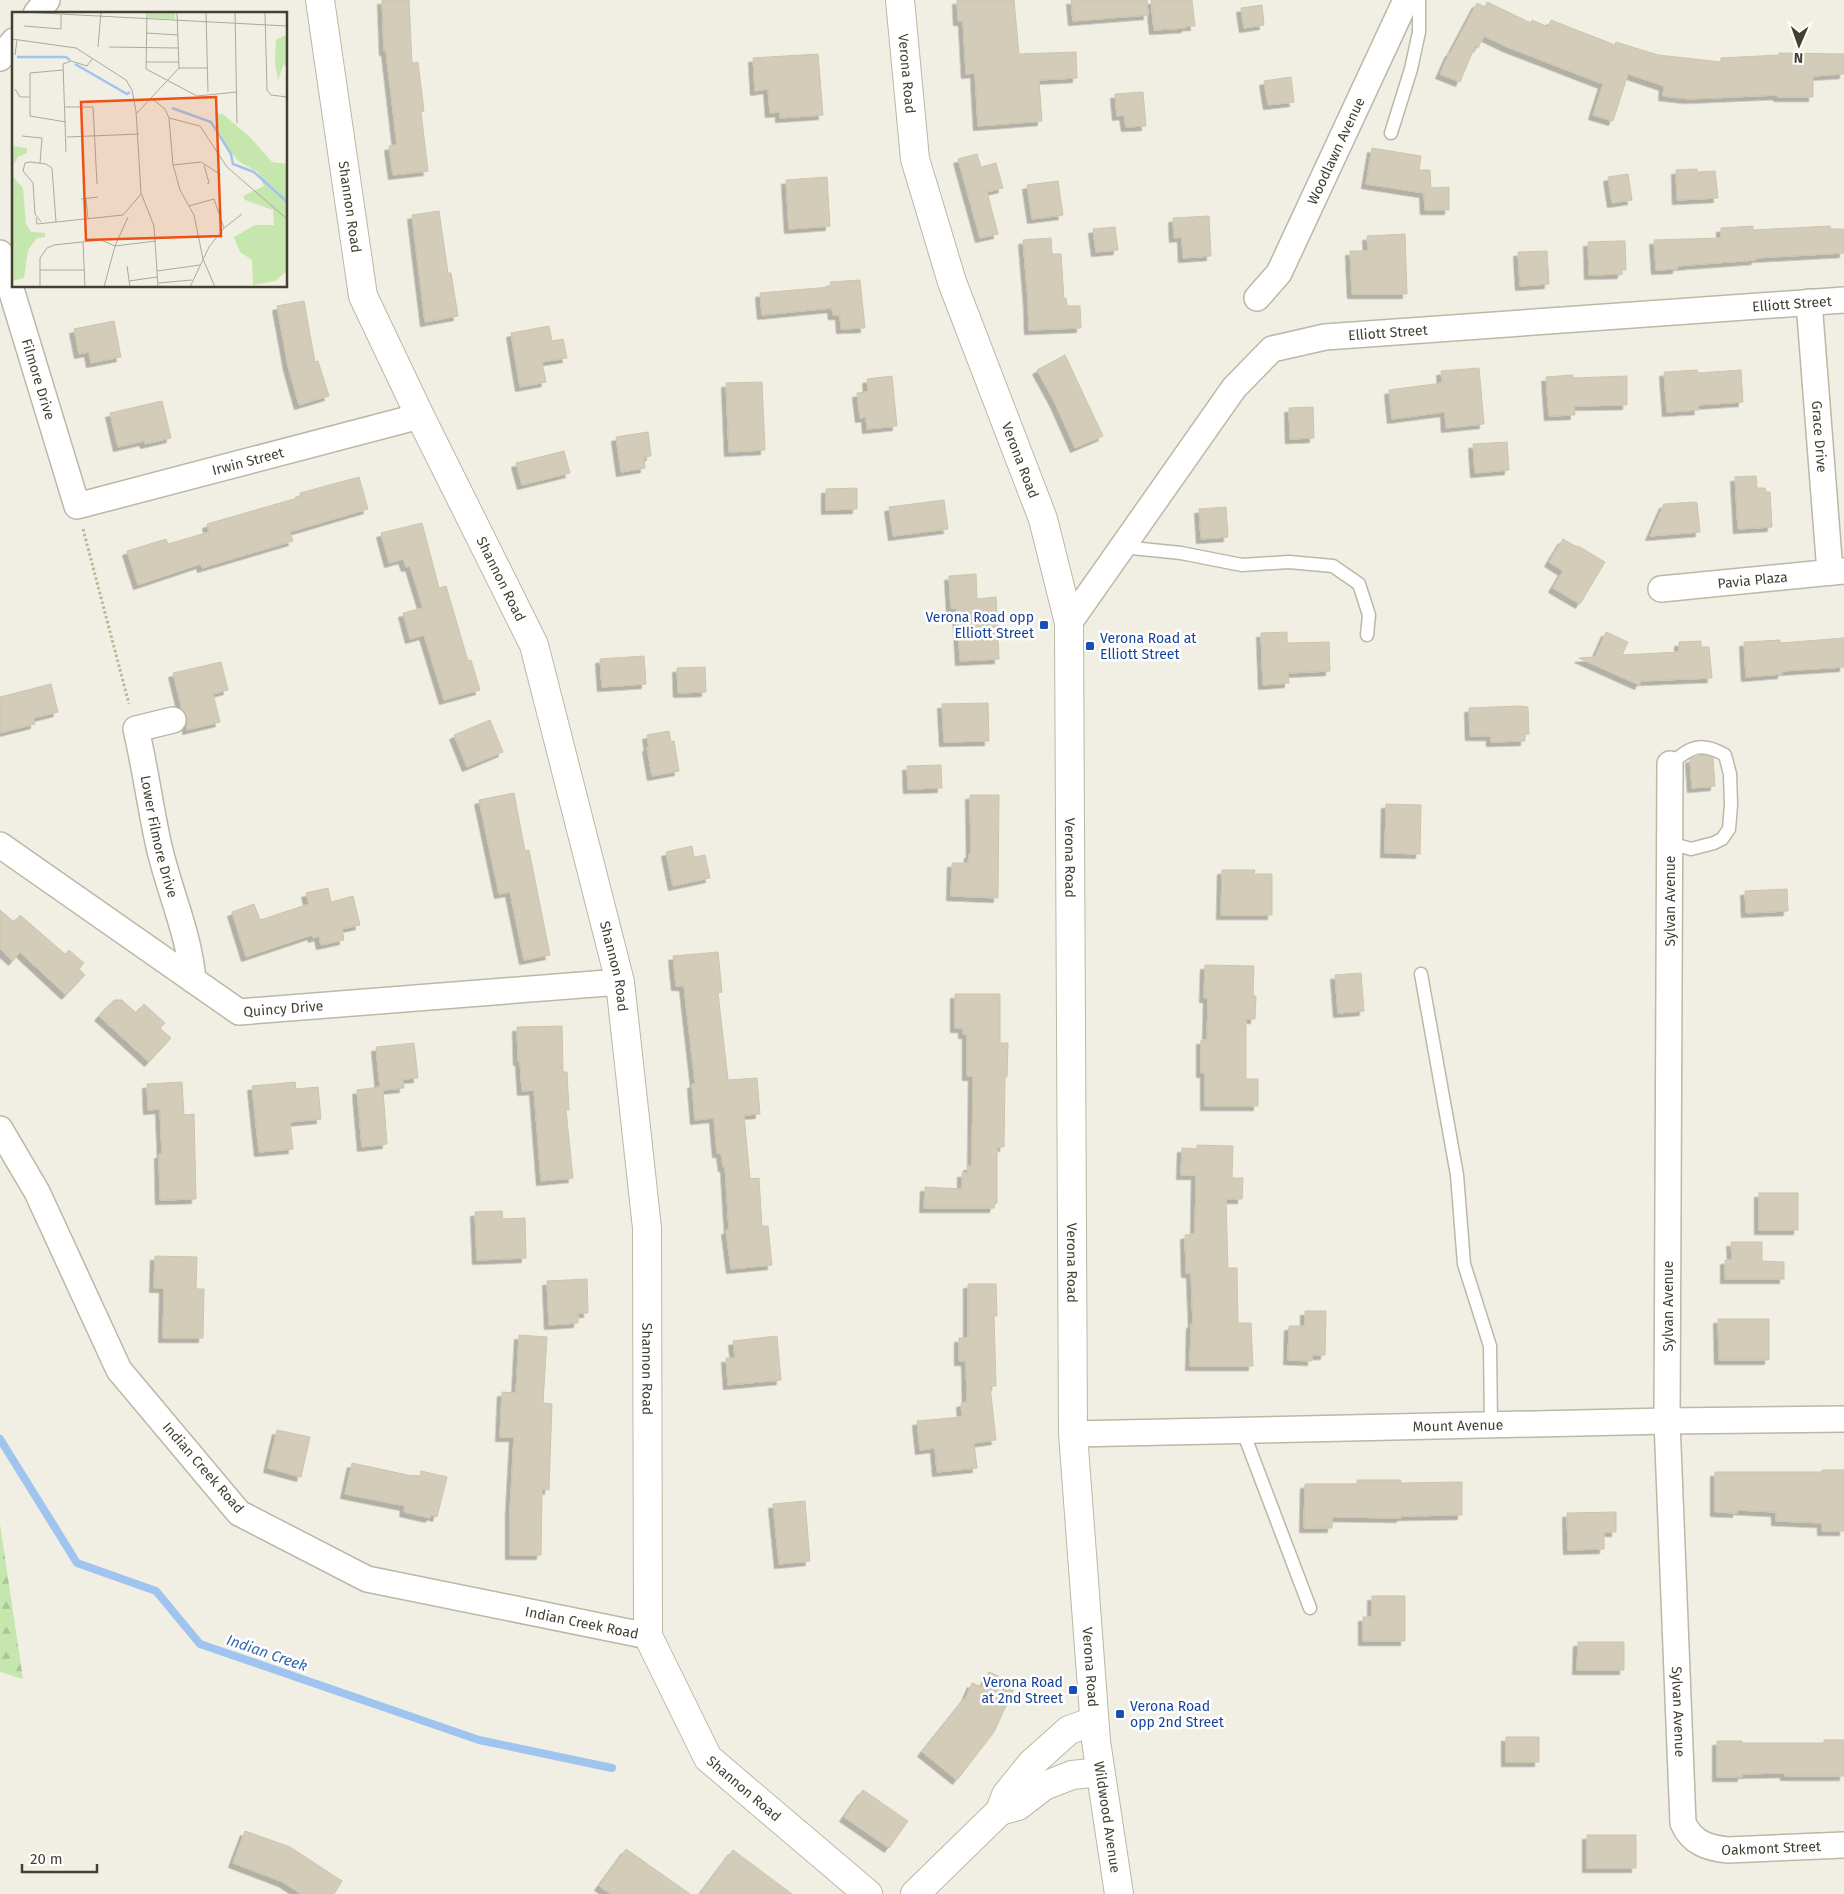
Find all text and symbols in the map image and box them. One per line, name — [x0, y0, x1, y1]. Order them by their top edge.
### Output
inset map — [12, 12, 288, 288]
north arrow — [1774, 20, 1824, 70]
street label: Verona Road — [895, 33, 919, 114]
text: N — [1794, 49, 1804, 66]
street label: Woodlawn Avenue — [1304, 95, 1368, 207]
street label: Shannon Road — [335, 160, 365, 254]
street label: Elliott Street — [1752, 292, 1833, 315]
street label: Elliott Street — [1348, 321, 1429, 344]
street label: Filmore Drive — [18, 337, 59, 422]
street label: Grace Drive — [1808, 400, 1831, 473]
street label: Verona Road — [998, 420, 1043, 501]
street label: Irwin Street — [210, 443, 286, 479]
street label: Shannon Road — [473, 534, 529, 624]
street label: Pavia Plaza — [1717, 568, 1788, 592]
place label: Verona Road opp Elliott Street — [925, 609, 1035, 642]
marker: Verona Road opp Elliott Street — [1038, 619, 1050, 631]
place label: Verona Road at Elliott Street — [1100, 630, 1197, 663]
marker: Verona Road at Elliott Street — [1084, 640, 1096, 652]
street label: Lower Filmore Drive — [137, 774, 182, 900]
street label: Verona Road — [1061, 818, 1079, 898]
street label: Sylvan Avenue — [1662, 856, 1679, 947]
street label: Shannon Road — [596, 919, 632, 1012]
street label: Quincy Drive — [243, 997, 324, 1020]
street label: Verona Road — [1063, 1223, 1081, 1303]
street label: Sylvan Avenue — [1660, 1261, 1677, 1352]
street label: Shannon Road — [639, 1323, 656, 1415]
street label: Mount Avenue — [1412, 1416, 1503, 1435]
street label: Indian Creek Road — [159, 1419, 247, 1517]
street label: Indian Creek Road — [524, 1603, 640, 1642]
street label: Verona Road — [1079, 1627, 1102, 1708]
water label: Indian Creek — [224, 1631, 310, 1675]
street label: Sylvan Avenue — [1668, 1666, 1689, 1758]
place label: Verona Road at 2nd Street — [981, 1674, 1064, 1707]
marker: Verona Road at 2nd Street — [1067, 1684, 1079, 1696]
place label: Verona Road opp 2nd Street — [1130, 1698, 1225, 1731]
marker: Verona Road opp 2nd Street — [1114, 1708, 1126, 1720]
street label: Shannon Road — [703, 1752, 785, 1825]
street label: Wildwood Avenue — [1091, 1760, 1124, 1874]
street label: Oakmont Street — [1720, 1837, 1822, 1859]
scale bar — [22, 1842, 98, 1874]
text: 20 m — [30, 1850, 63, 1868]

